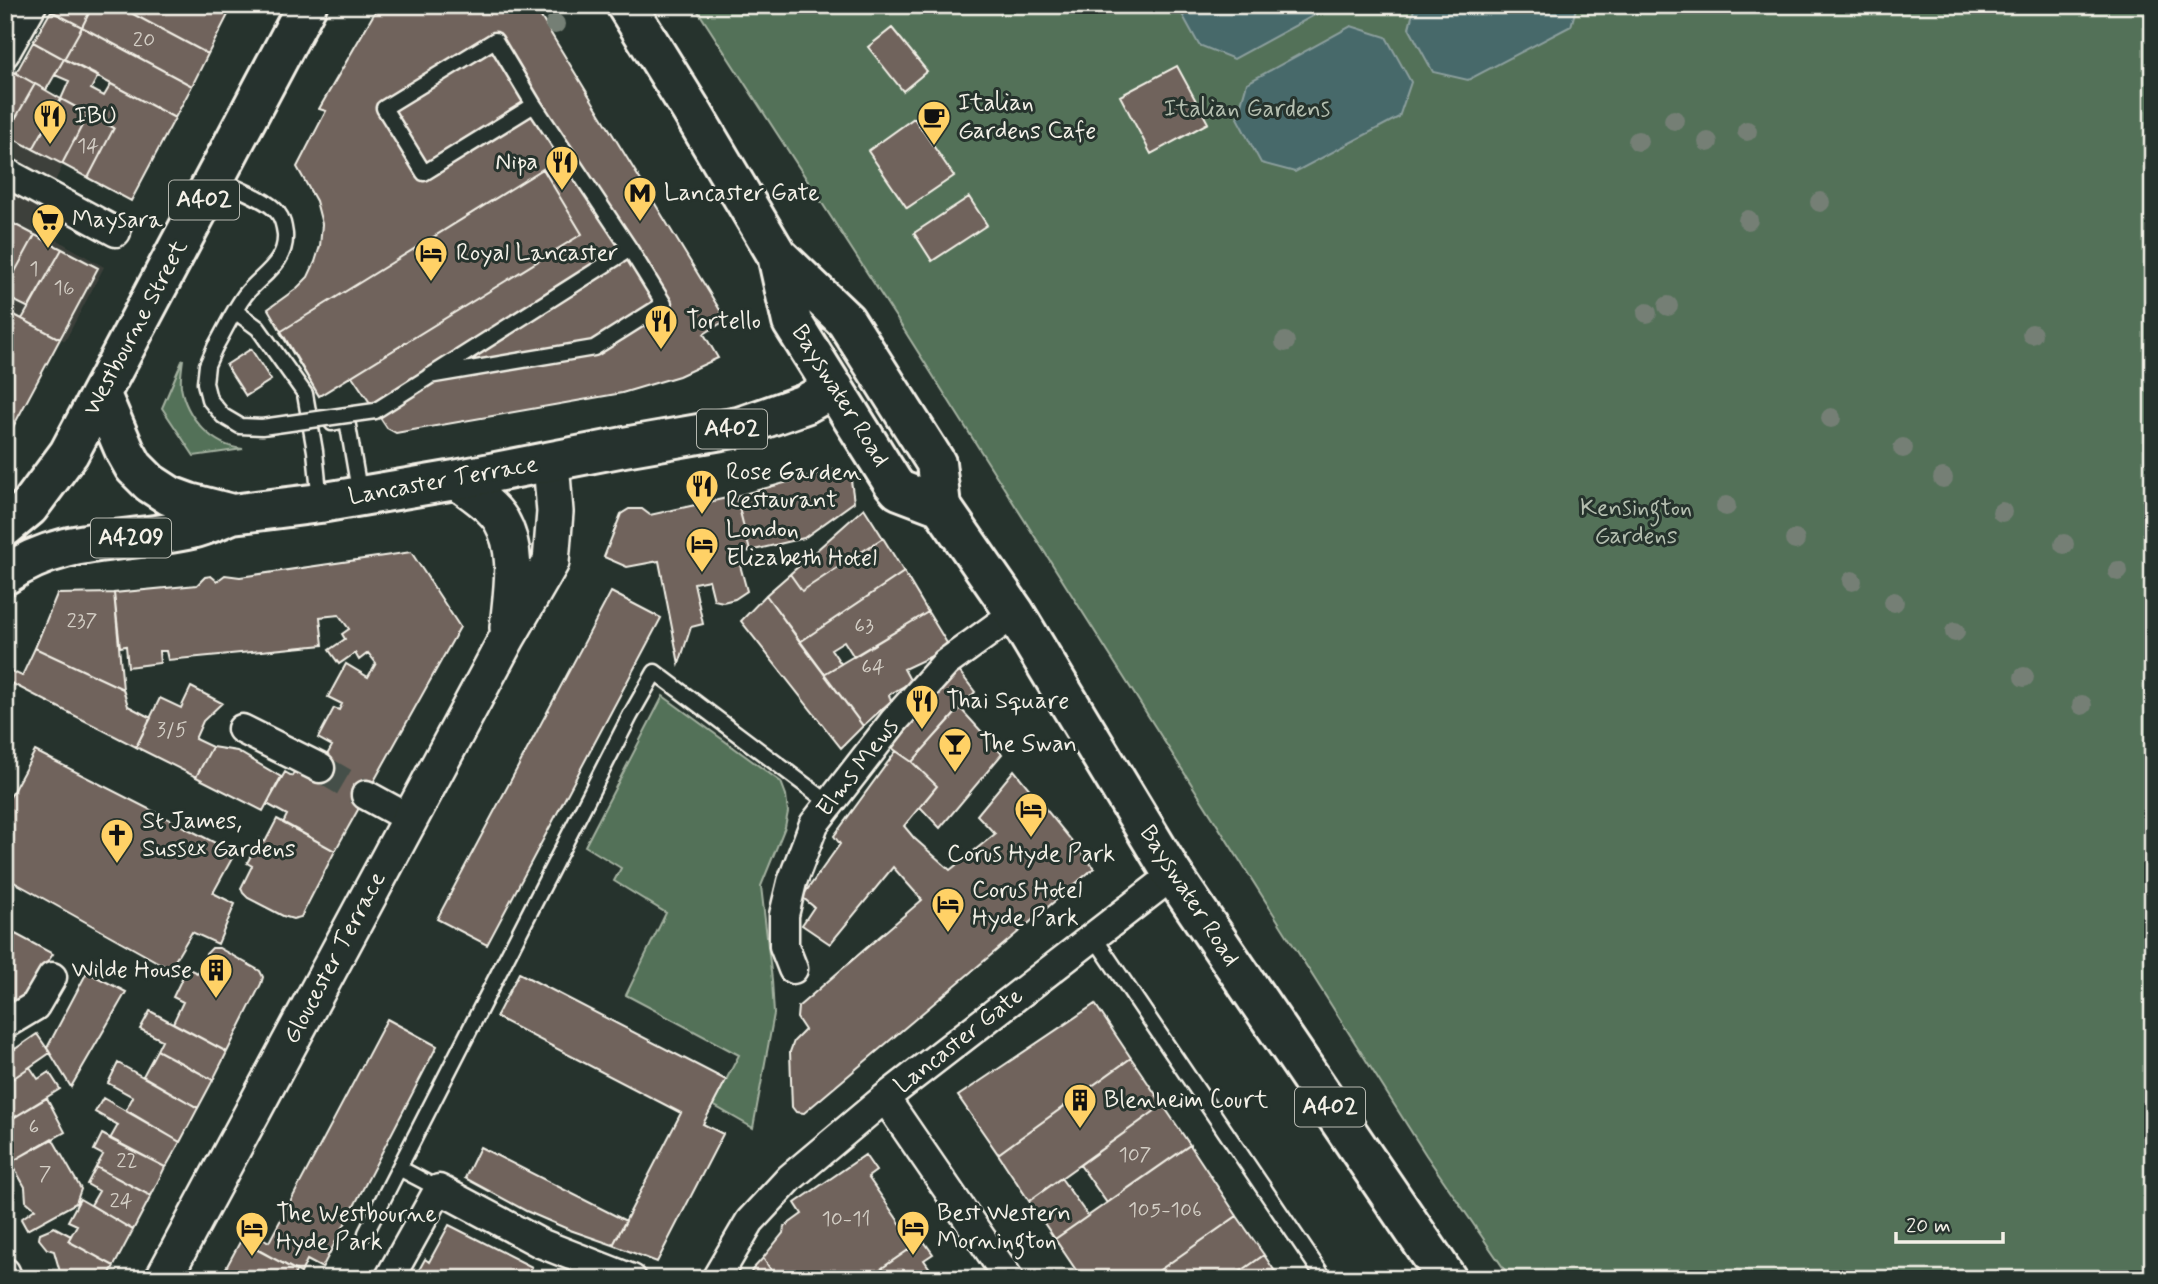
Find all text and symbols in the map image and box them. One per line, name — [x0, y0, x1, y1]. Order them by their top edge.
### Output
house number: 20 — [133, 26, 155, 54]
place label: Italian Gardens Cafe — [958, 88, 1096, 147]
park label: Italian Gardens — [1164, 94, 1330, 125]
restaurant icon: IBU — [31, 97, 69, 146]
cafe icon: Italian Gardens Cafe — [915, 98, 953, 147]
place label: IBU — [74, 101, 117, 132]
house number: 14 — [77, 132, 99, 160]
restaurant icon: Nipa — [543, 143, 581, 192]
place label: Nipa — [495, 147, 538, 178]
metro station icon: Lancaster Gate — [621, 174, 659, 223]
place label: Lancaster Gate — [664, 178, 820, 209]
road number: A402 — [169, 181, 239, 220]
supermarket icon: Maysara — [29, 201, 67, 250]
place label: Maysara — [72, 205, 163, 236]
hotel icon: Royal Lancaster — [412, 234, 450, 283]
street label: Westbourne Street — [77, 235, 195, 421]
place label: Royal Lancaster — [456, 238, 618, 269]
house number: 1 — [29, 255, 39, 283]
house number: 16 — [54, 274, 75, 302]
restaurant icon: Tortello — [642, 302, 680, 351]
place label: Tortello — [686, 306, 761, 337]
street label: Bayswater Road — [784, 319, 896, 473]
road number: A402 — [697, 410, 767, 448]
street label: Lancaster Terrace — [346, 449, 540, 513]
place label: Rose Garden Restaurant — [726, 457, 862, 516]
restaurant icon: Rose Garden Restaurant — [683, 467, 721, 516]
park label: Kensington Gardens — [1580, 493, 1692, 552]
place label: London Elizabeth Hotel — [726, 515, 877, 574]
road number: A4209 — [91, 518, 171, 558]
hotel icon: London Elizabeth Hotel — [683, 525, 721, 574]
house number: 237 — [67, 607, 97, 635]
house number: 63 — [854, 612, 874, 640]
house number: 64 — [861, 653, 885, 681]
restaurant icon: Thai Square — [903, 682, 941, 731]
place label: Thai Square — [946, 686, 1069, 717]
street label: Elms Mews — [810, 712, 906, 824]
house number: 3/5 — [156, 716, 188, 744]
bar icon: The Swan — [936, 725, 974, 774]
place label: The Swan — [979, 729, 1077, 760]
hotel icon: Corus Hyde Park — [1012, 790, 1050, 839]
place label: St James, Sussex Gardens — [142, 806, 296, 865]
church icon: St James, Sussex Gardens — [98, 816, 136, 865]
street label: Bayswater Road — [1132, 820, 1246, 972]
place label: Corus Hyde Park — [947, 839, 1115, 870]
street label: Gloucester Terrace — [276, 866, 394, 1050]
place label: Corus Hotel Hyde Park — [972, 875, 1082, 934]
hotel icon: Corus Hotel Hyde Park — [929, 885, 967, 934]
building icon: Wilde House — [197, 951, 235, 1000]
place label: Wilde House — [71, 955, 192, 986]
street label: Lancaster Gate — [888, 981, 1030, 1101]
building icon: Blenheim Court — [1061, 1081, 1099, 1130]
place label: Blenheim Court — [1104, 1085, 1268, 1116]
road number: A402 — [1295, 1088, 1365, 1126]
house number: 6 — [29, 1113, 39, 1141]
house number: 107 — [1118, 1141, 1152, 1169]
house number: 22 — [116, 1147, 138, 1175]
house number: 7 — [39, 1160, 52, 1188]
house number: 24 — [109, 1187, 133, 1215]
house number: 105-106 — [1128, 1196, 1202, 1224]
place label: Best Western Mornington — [937, 1198, 1071, 1260]
place label: The Westbourne Hyde Park — [276, 1199, 437, 1258]
scale bar — [1896, 1200, 2002, 1244]
house number: 10-11 — [821, 1205, 871, 1233]
hotel icon: Best Western Mornington — [894, 1208, 932, 1257]
hotel icon: The Westbourne Hyde Park — [233, 1209, 271, 1258]
text: 20 m — [1906, 1212, 1951, 1240]

